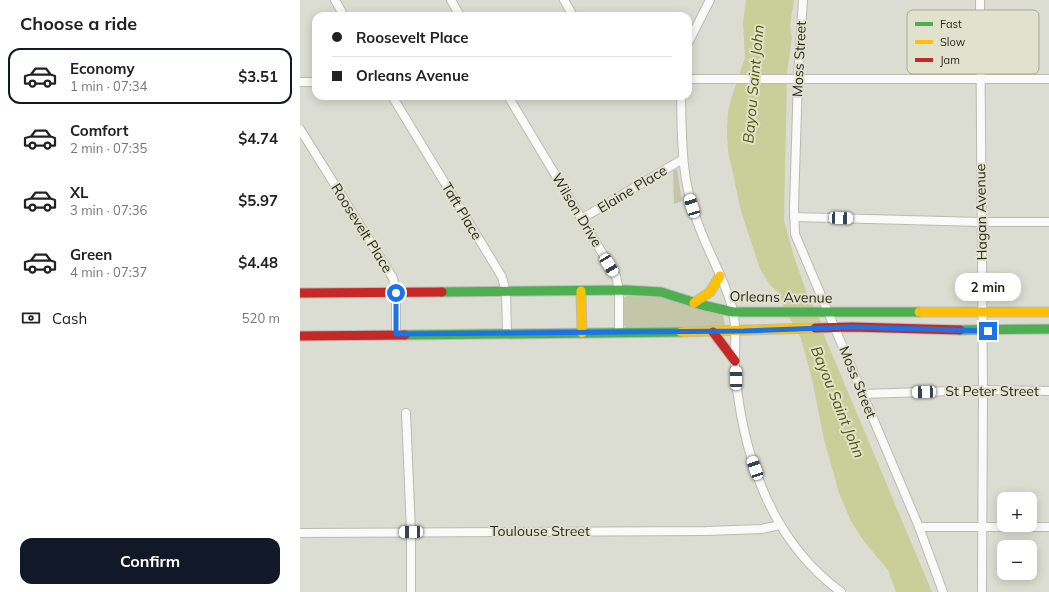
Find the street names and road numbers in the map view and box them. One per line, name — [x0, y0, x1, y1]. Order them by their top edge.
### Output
street label: Moss Street — [788, 20, 810, 98]
street label: Elaine Place — [594, 161, 670, 217]
street label: Hagan Avenue — [971, 164, 991, 260]
street label: Wilson Drive — [548, 170, 606, 250]
street label: Taft Place — [438, 179, 486, 243]
street label: Roosevelt Place — [327, 180, 397, 276]
street label: Orleans Avenue — [729, 287, 833, 307]
street label: Moss Street — [835, 343, 881, 421]
street label: St Peter Street — [945, 382, 1039, 400]
street label: Toulouse Street — [490, 522, 590, 540]

